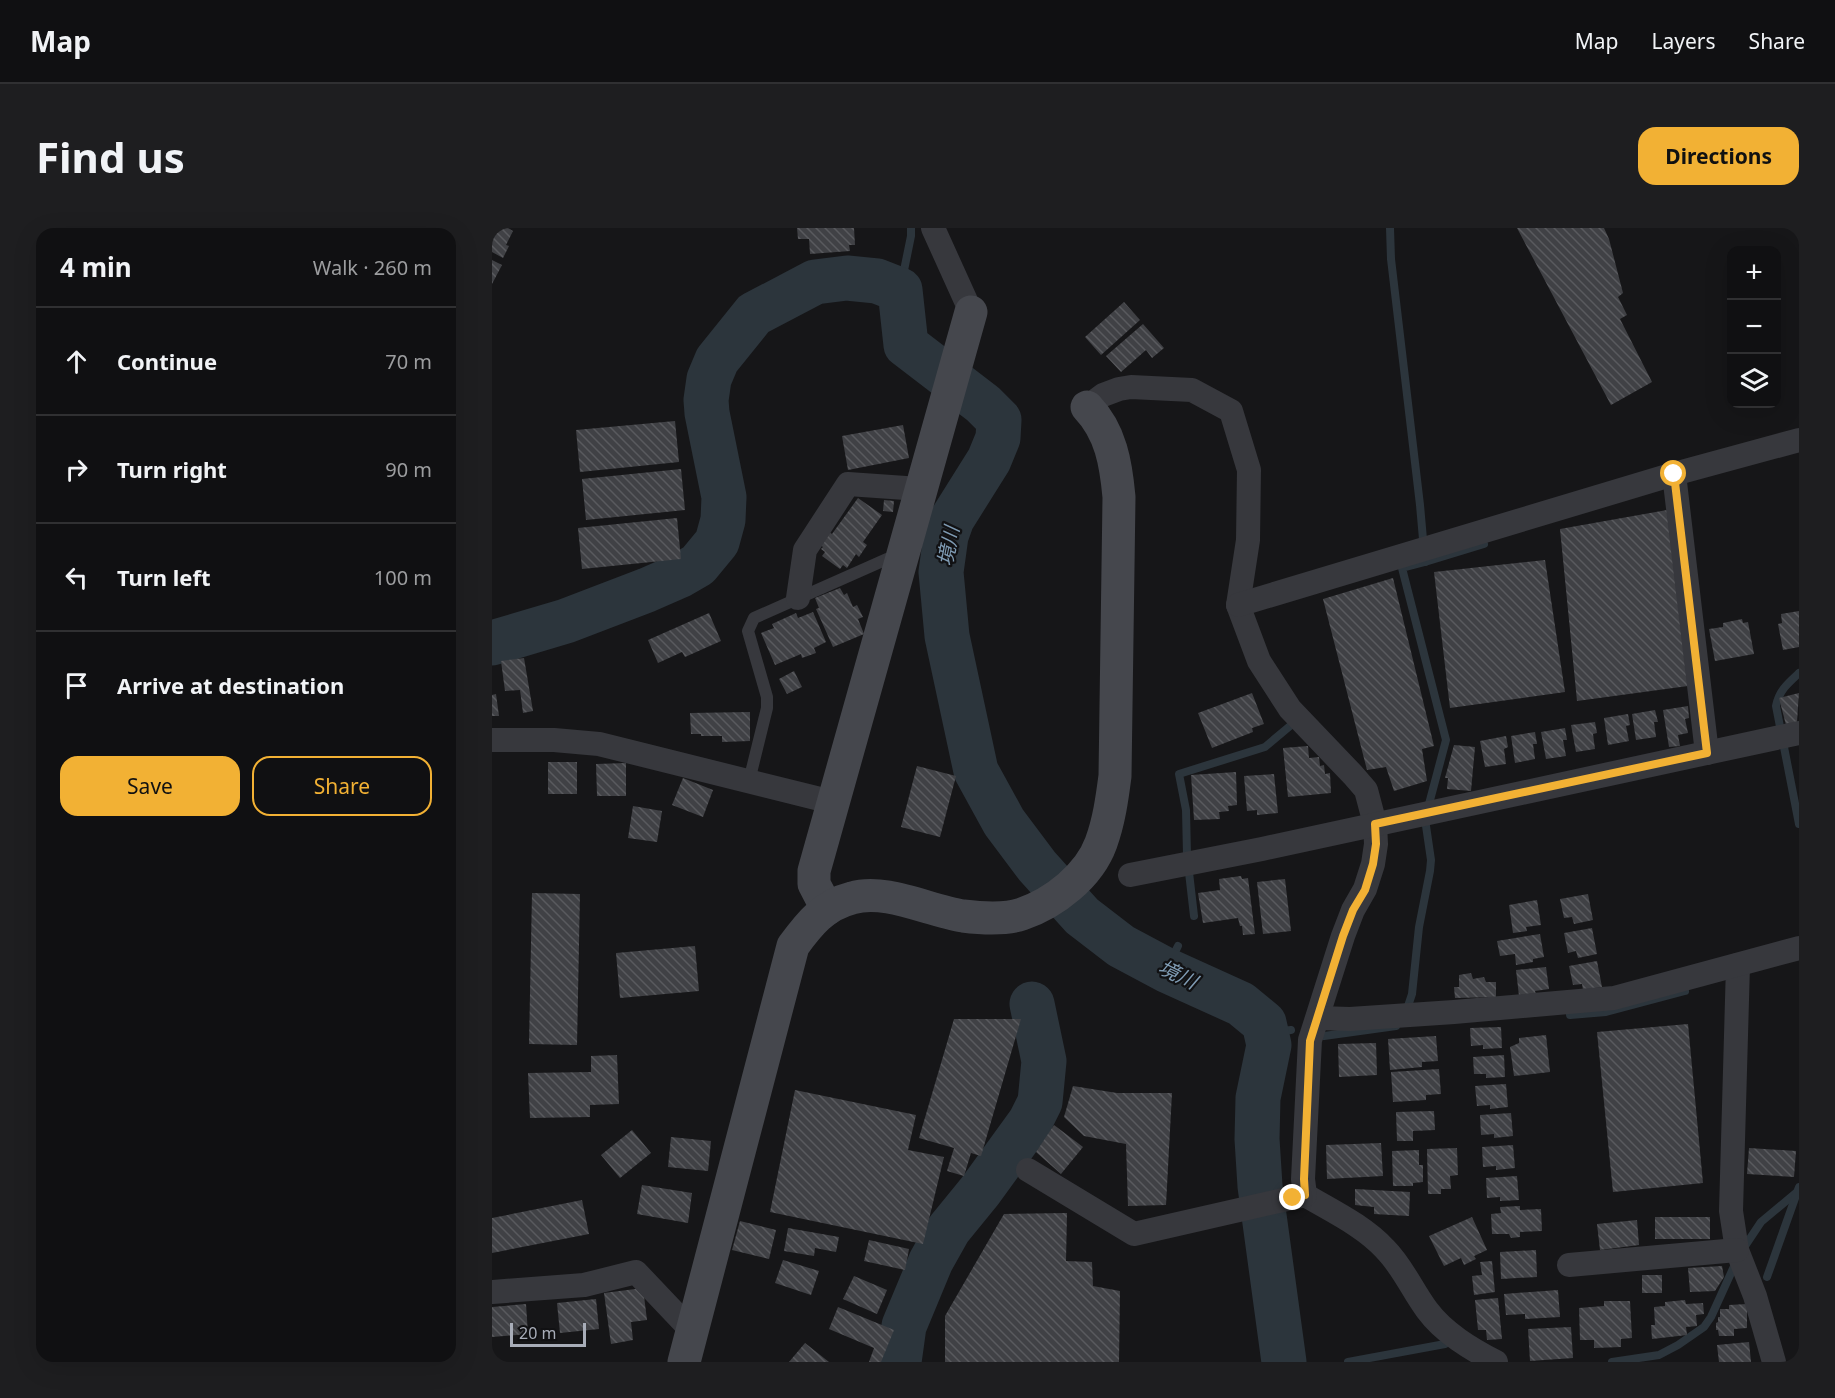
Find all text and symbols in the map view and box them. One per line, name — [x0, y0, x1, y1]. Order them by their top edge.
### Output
text: Map — [30, 22, 91, 60]
text: Map — [1575, 27, 1619, 55]
text: Layers — [1652, 27, 1716, 55]
text: Share — [1749, 27, 1805, 55]
button: Directions — [1638, 127, 1799, 185]
text: Find us — [36, 128, 185, 185]
map controls — [1727, 246, 1781, 408]
button: + — [1727, 246, 1781, 300]
text: 4 min — [60, 249, 132, 285]
text: Walk · 260 m — [313, 254, 432, 281]
button: − — [1727, 300, 1781, 354]
icon: ahead — [60, 345, 93, 378]
text: Continue — [117, 346, 217, 376]
text: 70 m — [385, 348, 432, 375]
button: layers — [1727, 354, 1781, 408]
icon: right — [60, 453, 93, 486]
text: Turn right — [117, 454, 227, 484]
text: 90 m — [385, 456, 432, 483]
route start — [1660, 460, 1686, 486]
water label: 境川 — [931, 522, 965, 568]
icon: left — [60, 561, 93, 594]
text: Turn left — [117, 562, 211, 592]
text: 100 m — [374, 564, 432, 591]
icon: arrive — [60, 669, 93, 702]
text: Arrive at destination — [117, 670, 344, 700]
button: Save — [60, 756, 240, 816]
button: Share — [252, 756, 432, 816]
water label: 境川 — [1154, 953, 1204, 996]
route end — [1279, 1184, 1305, 1210]
scale bar — [510, 1320, 586, 1348]
text: 20 m — [519, 1322, 556, 1344]

